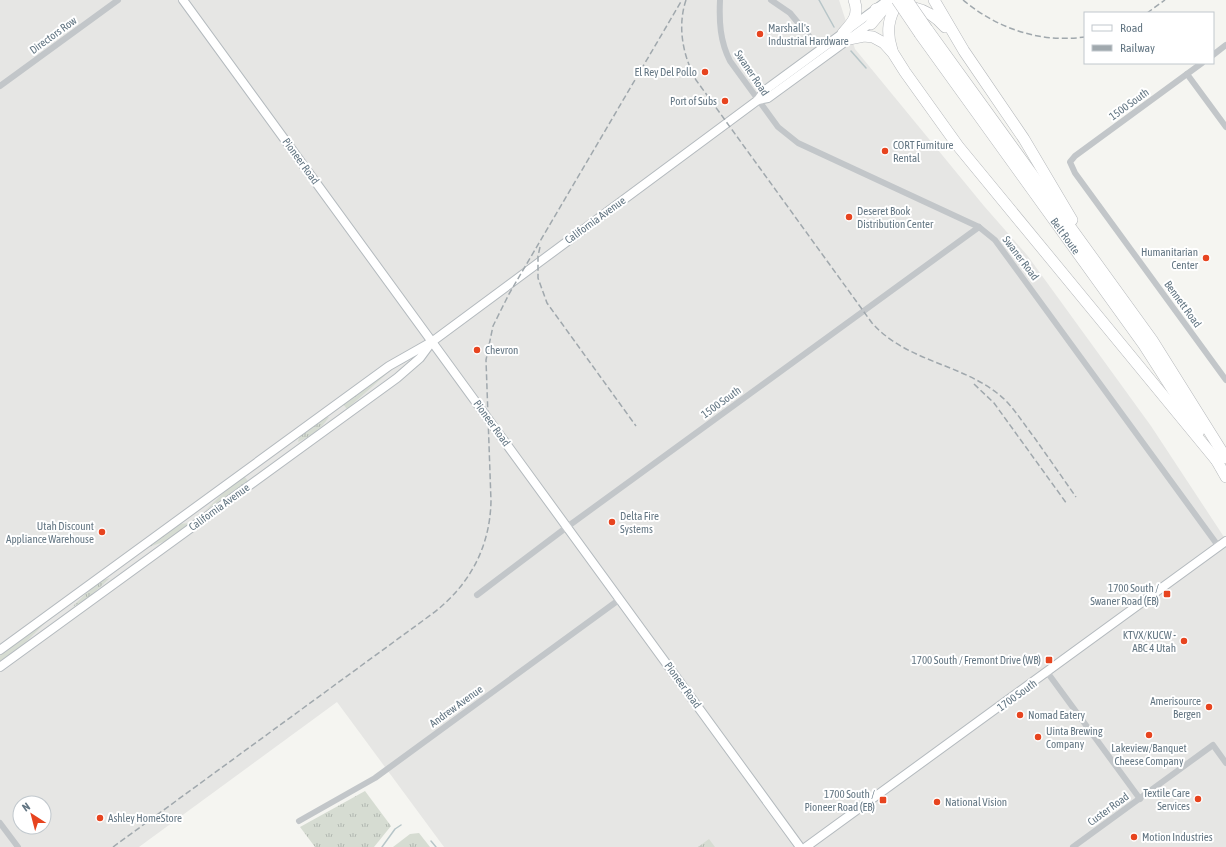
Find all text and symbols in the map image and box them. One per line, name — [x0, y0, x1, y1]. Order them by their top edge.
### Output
legend — [1084, 12, 1214, 64]
street label: Directors Row — [27, 14, 79, 56]
text: Road — [1120, 21, 1143, 35]
place label: Marshall's Industrial Hardware — [768, 22, 849, 47]
marker: Marshall's Industrial Hardware — [755, 29, 765, 39]
text: Railway — [1120, 41, 1155, 55]
street label: Swaner Road — [732, 48, 772, 98]
place label: El Rey Del Pollo — [635, 66, 697, 78]
marker: El Rey Del Pollo — [700, 67, 710, 77]
street label: 1500 South — [1107, 86, 1151, 122]
place label: Port of Subs — [670, 95, 717, 107]
marker: Port of Subs — [720, 96, 730, 106]
street label: Pioneer Road — [280, 136, 322, 186]
place label: CORT Furniture Rental — [893, 139, 953, 164]
marker: CORT Furniture Rental — [880, 146, 890, 156]
street label: California Avenue — [562, 194, 628, 246]
place label: Deseret Book Distribution Center — [857, 205, 934, 230]
marker: Deseret Book Distribution Center — [844, 212, 854, 222]
street label: Belt Route — [1048, 216, 1083, 257]
street label: Swaner Road — [1001, 234, 1041, 282]
place label: Humanitarian Center — [1141, 246, 1199, 271]
marker: Humanitarian Center — [1201, 253, 1211, 263]
street label: Bennett Road — [1162, 278, 1204, 330]
place label: Chevron — [485, 344, 518, 356]
marker: Chevron — [472, 345, 482, 355]
street label: 1500 South — [699, 384, 743, 420]
street label: Pioneer Road — [471, 398, 513, 448]
street label: California Avenue — [186, 481, 252, 533]
place label: Delta Fire Systems — [620, 510, 659, 535]
marker: Delta Fire Systems — [607, 517, 617, 527]
place label: Utah Discount Appliance Warehouse — [6, 520, 94, 545]
marker: Utah Discount Appliance Warehouse — [97, 527, 107, 537]
place label: 1700 South / Swaner Road (EB) — [1090, 582, 1159, 607]
marker: 1700 South / Swaner Road (EB) — [1162, 589, 1172, 599]
place label: KTVX/KUCW - ABC 4 Utah — [1123, 629, 1176, 654]
marker: KTVX/KUCW - ABC 4 Utah — [1179, 636, 1189, 646]
place label: 1700 South / Fremont Drive (WB) — [912, 654, 1041, 666]
marker: 1700 South / Fremont Drive (WB) — [1044, 655, 1054, 665]
street label: Pioneer Road — [662, 660, 704, 710]
street label: 1700 South — [995, 677, 1039, 713]
street label: Andrew Avenue — [427, 683, 485, 729]
place label: Amerisource Bergen — [1150, 695, 1201, 720]
marker: Amerisource Bergen — [1204, 702, 1214, 712]
place label: Nomad Eatery — [1028, 709, 1086, 721]
marker: Nomad Eatery — [1015, 710, 1025, 720]
place label: Uinta Brewing Company — [1046, 725, 1103, 750]
marker: Lakeview/Banquet Cheese Company — [1144, 730, 1154, 740]
marker: Uinta Brewing Company — [1033, 732, 1043, 742]
place label: Lakeview/Banquet Cheese Company — [1111, 742, 1187, 767]
place label: Textile Care Services — [1143, 787, 1190, 812]
place label: 1700 South / Pioneer Road (EB) — [804, 788, 875, 813]
street label: Custer Road — [1085, 790, 1131, 828]
marker: Textile Care Services — [1193, 794, 1203, 804]
north arrow — [12, 795, 52, 835]
marker: 1700 South / Pioneer Road (EB) — [878, 795, 888, 805]
place label: National Vision — [945, 796, 1007, 808]
marker: National Vision — [932, 797, 942, 807]
text: N — [20, 800, 32, 814]
place label: Ashley HomeStore — [108, 812, 182, 824]
marker: Ashley HomeStore — [95, 813, 105, 823]
place label: Motion Industries — [1142, 831, 1213, 843]
marker: Motion Industries — [1129, 832, 1139, 842]

